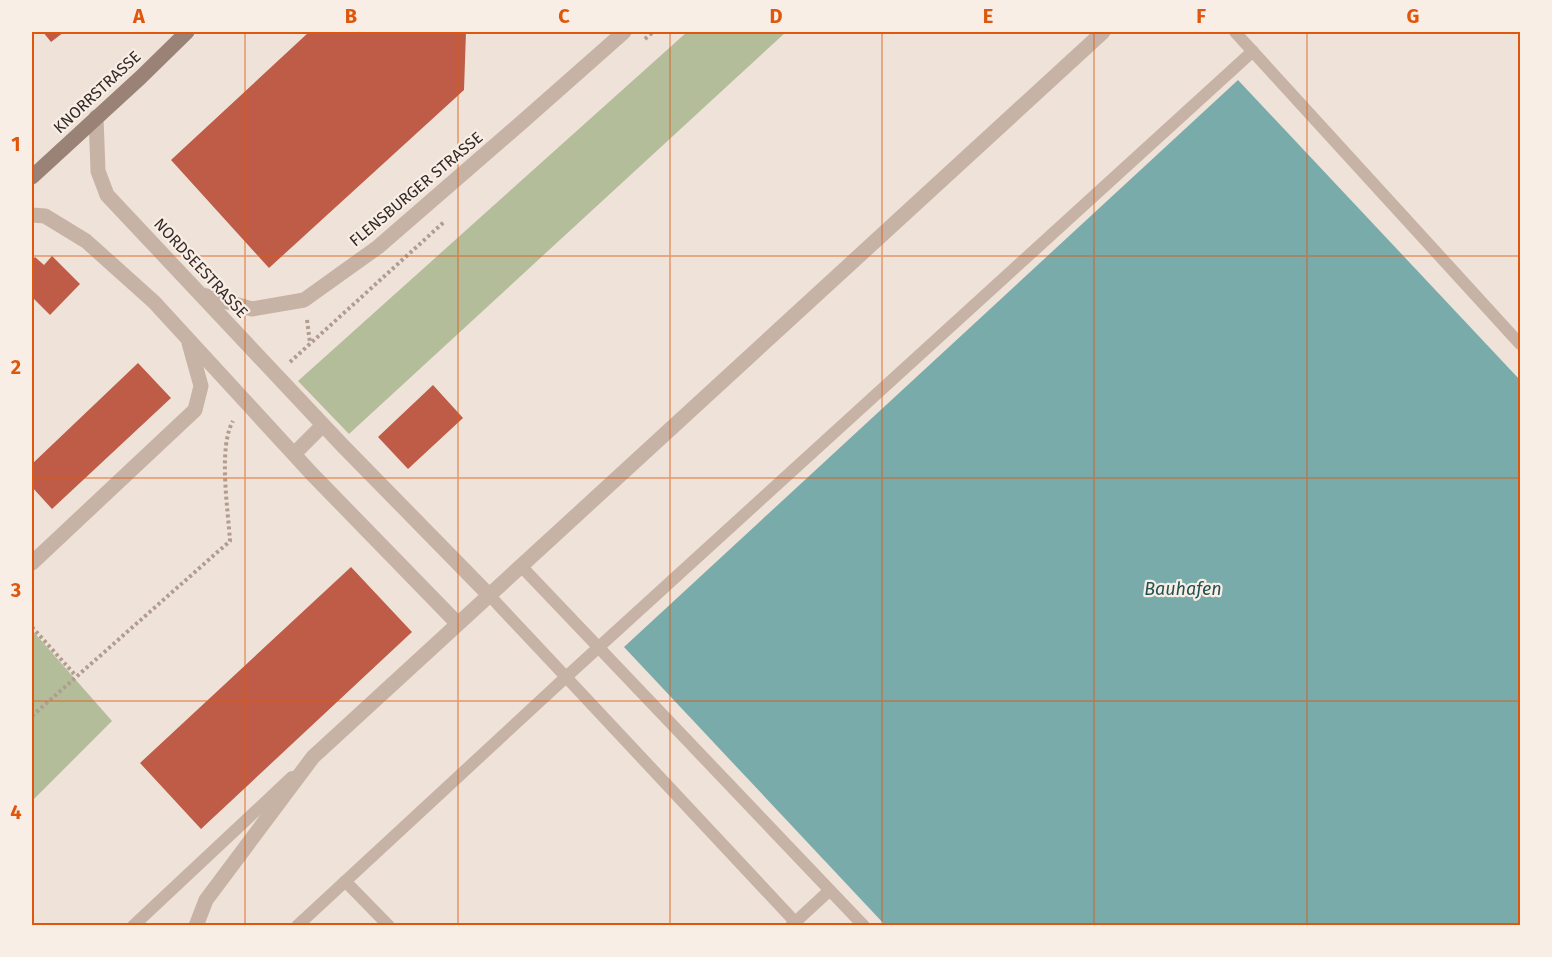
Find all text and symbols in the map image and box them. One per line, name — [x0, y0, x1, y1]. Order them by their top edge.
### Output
text: A — [132, 4, 146, 28]
text: B — [345, 4, 357, 28]
text: C — [558, 4, 570, 28]
text: D — [769, 4, 783, 28]
text: E — [983, 4, 993, 28]
text: F — [1196, 4, 1206, 28]
text: G — [1407, 4, 1419, 28]
street label: KNORRSTRASSE — [50, 47, 144, 137]
street label: FLENSBURGER STRASSE — [346, 128, 486, 250]
text: 1 — [11, 132, 21, 156]
street label: NORDSEESTRASSE — [150, 214, 252, 322]
text: 2 — [11, 355, 21, 379]
text: 3 — [10, 578, 21, 602]
water label: Bauhafen — [1144, 578, 1222, 600]
text: 4 — [10, 800, 22, 824]

